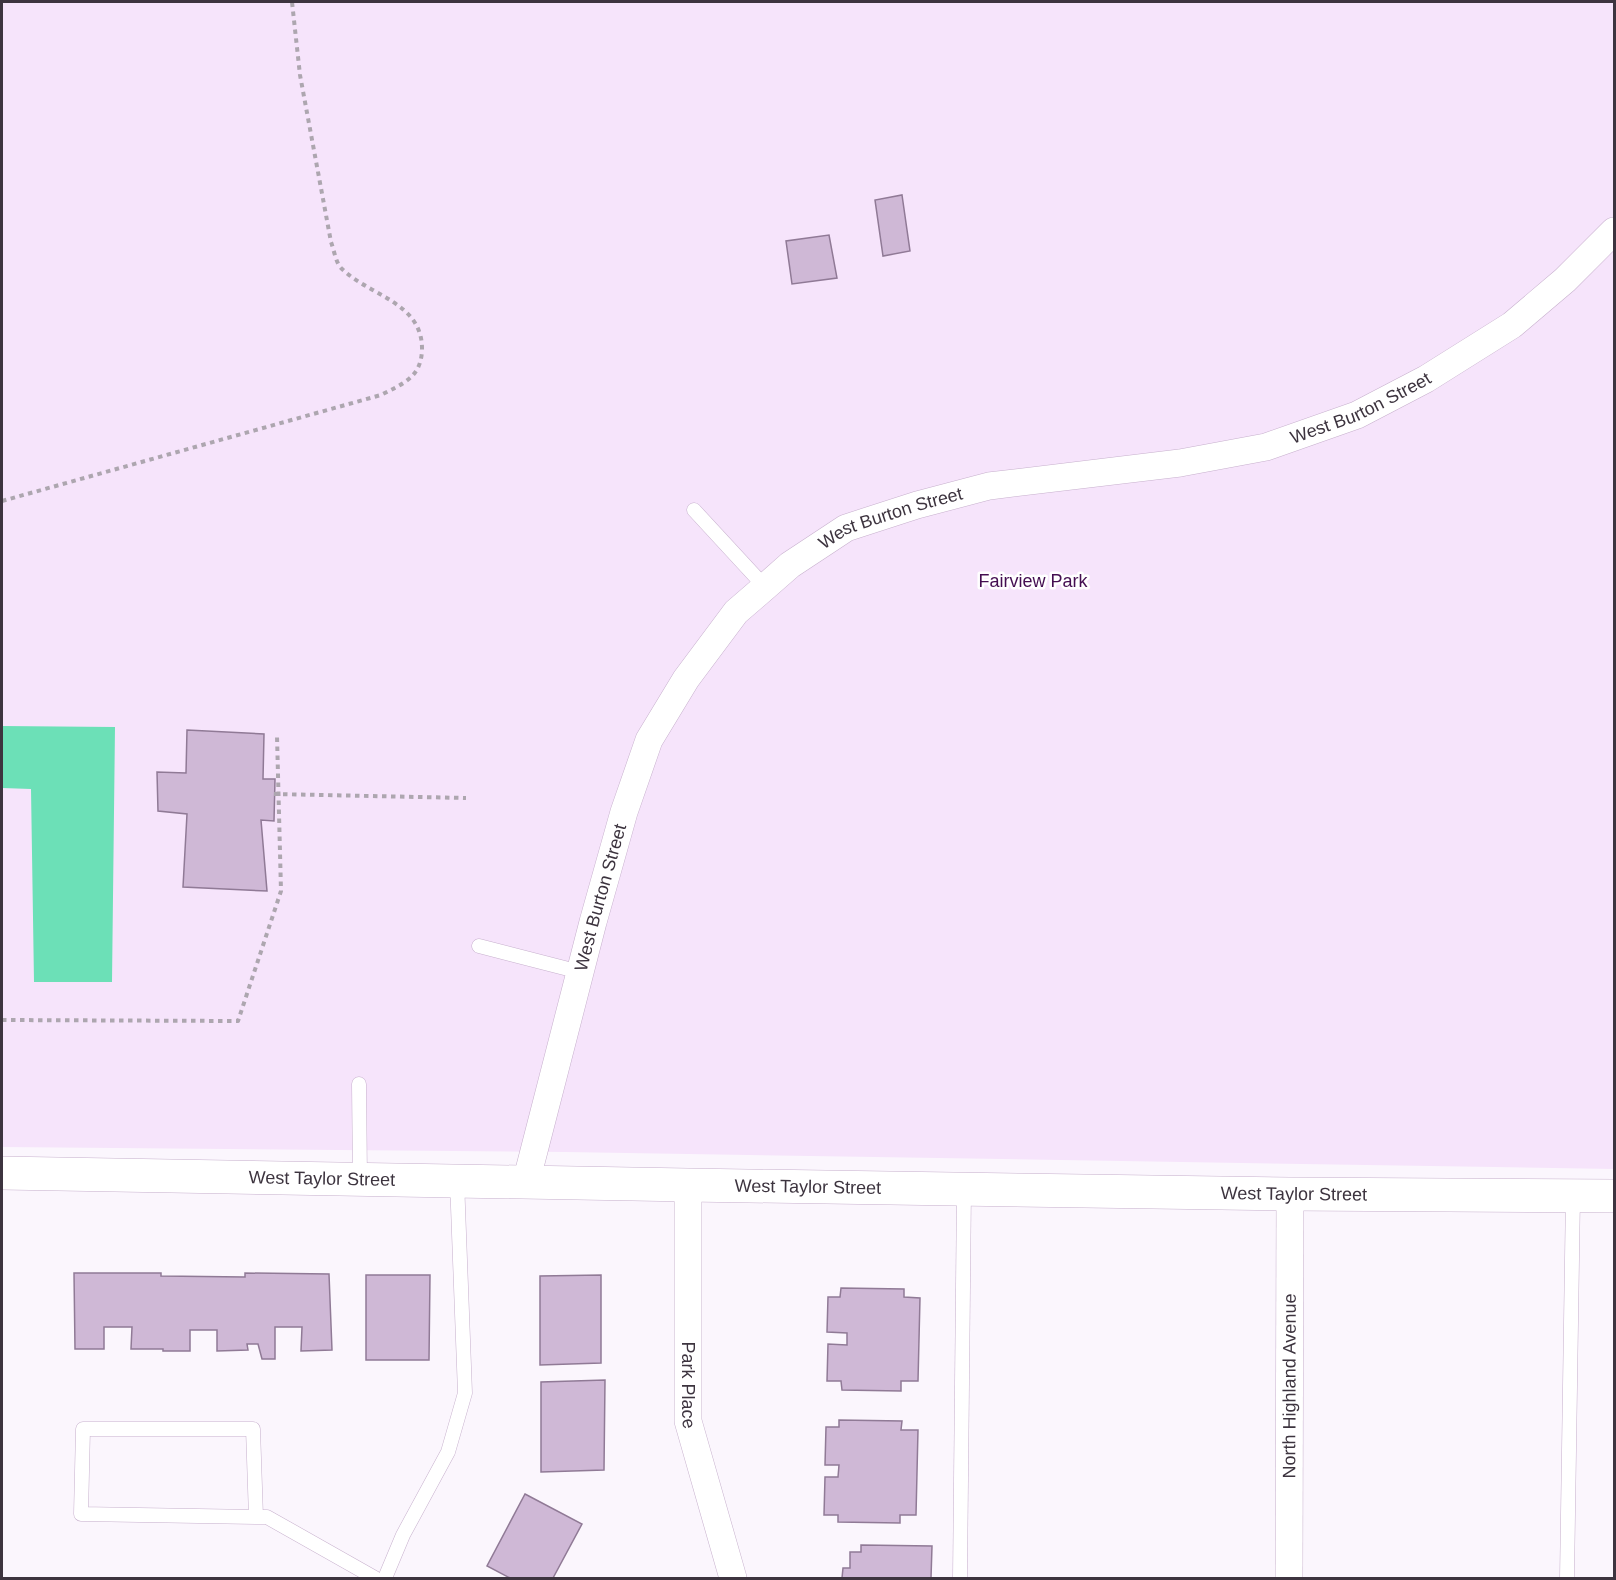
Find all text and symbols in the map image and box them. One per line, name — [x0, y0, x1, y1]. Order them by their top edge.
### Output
street label: West Burton Street — [1288, 368, 1435, 448]
street label: West Burton Street — [815, 483, 965, 553]
park label: Fairview Park — [978, 571, 1089, 591]
street label: West Burton Street — [571, 822, 630, 973]
street label: West Taylor Street — [249, 1167, 395, 1190]
street label: West Taylor Street — [734, 1176, 881, 1198]
street label: West Taylor Street — [1220, 1183, 1367, 1204]
street label: North Highland Avenue — [1279, 1294, 1300, 1478]
street label: Park Place — [678, 1341, 700, 1431]

